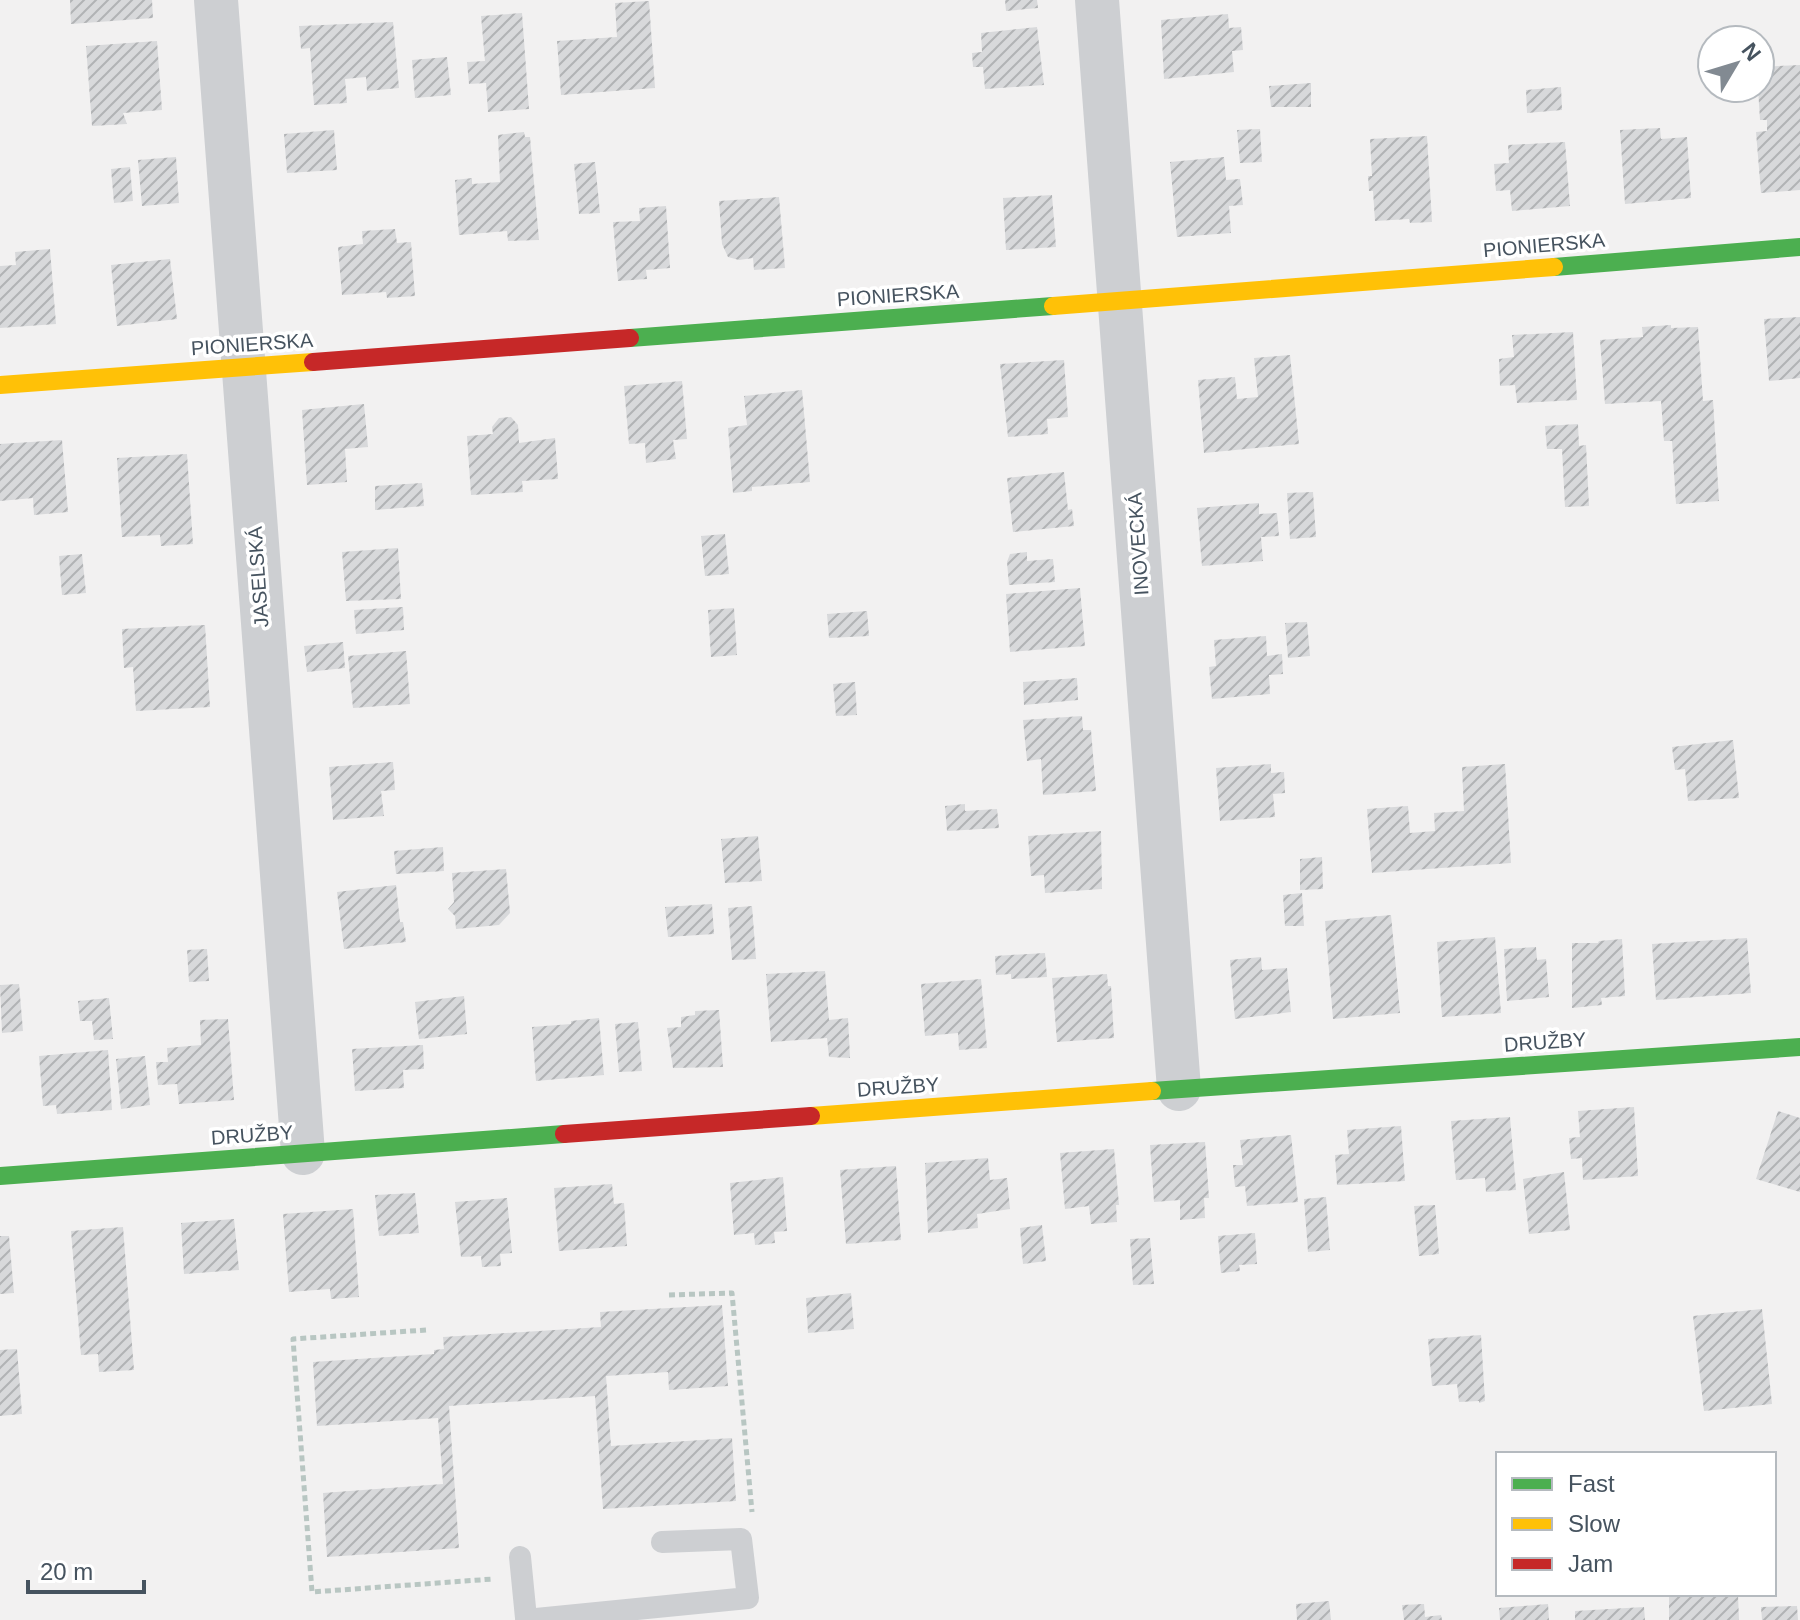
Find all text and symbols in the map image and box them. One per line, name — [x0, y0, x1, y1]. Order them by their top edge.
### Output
north arrow — [1696, 24, 1776, 104]
text: N — [1737, 38, 1766, 66]
street label: PIONIERSKA — [1482, 229, 1607, 261]
street label: PIONIERSKA — [836, 280, 960, 310]
street label: PIONIERSKA — [190, 329, 314, 359]
street label: INOVECKÁ — [1123, 491, 1153, 596]
street label: JASELSKÁ — [243, 525, 273, 628]
street label: DRUŽBY — [1503, 1028, 1587, 1056]
street label: DRUŽBY — [856, 1073, 940, 1101]
street label: DRUŽBY — [210, 1121, 294, 1149]
legend — [1496, 1452, 1776, 1596]
text: Fast — [1568, 1470, 1615, 1497]
text: Slow — [1568, 1510, 1621, 1537]
scale bar — [28, 1544, 144, 1594]
text: Jam — [1568, 1550, 1613, 1577]
text: 20 m — [40, 1558, 93, 1585]

